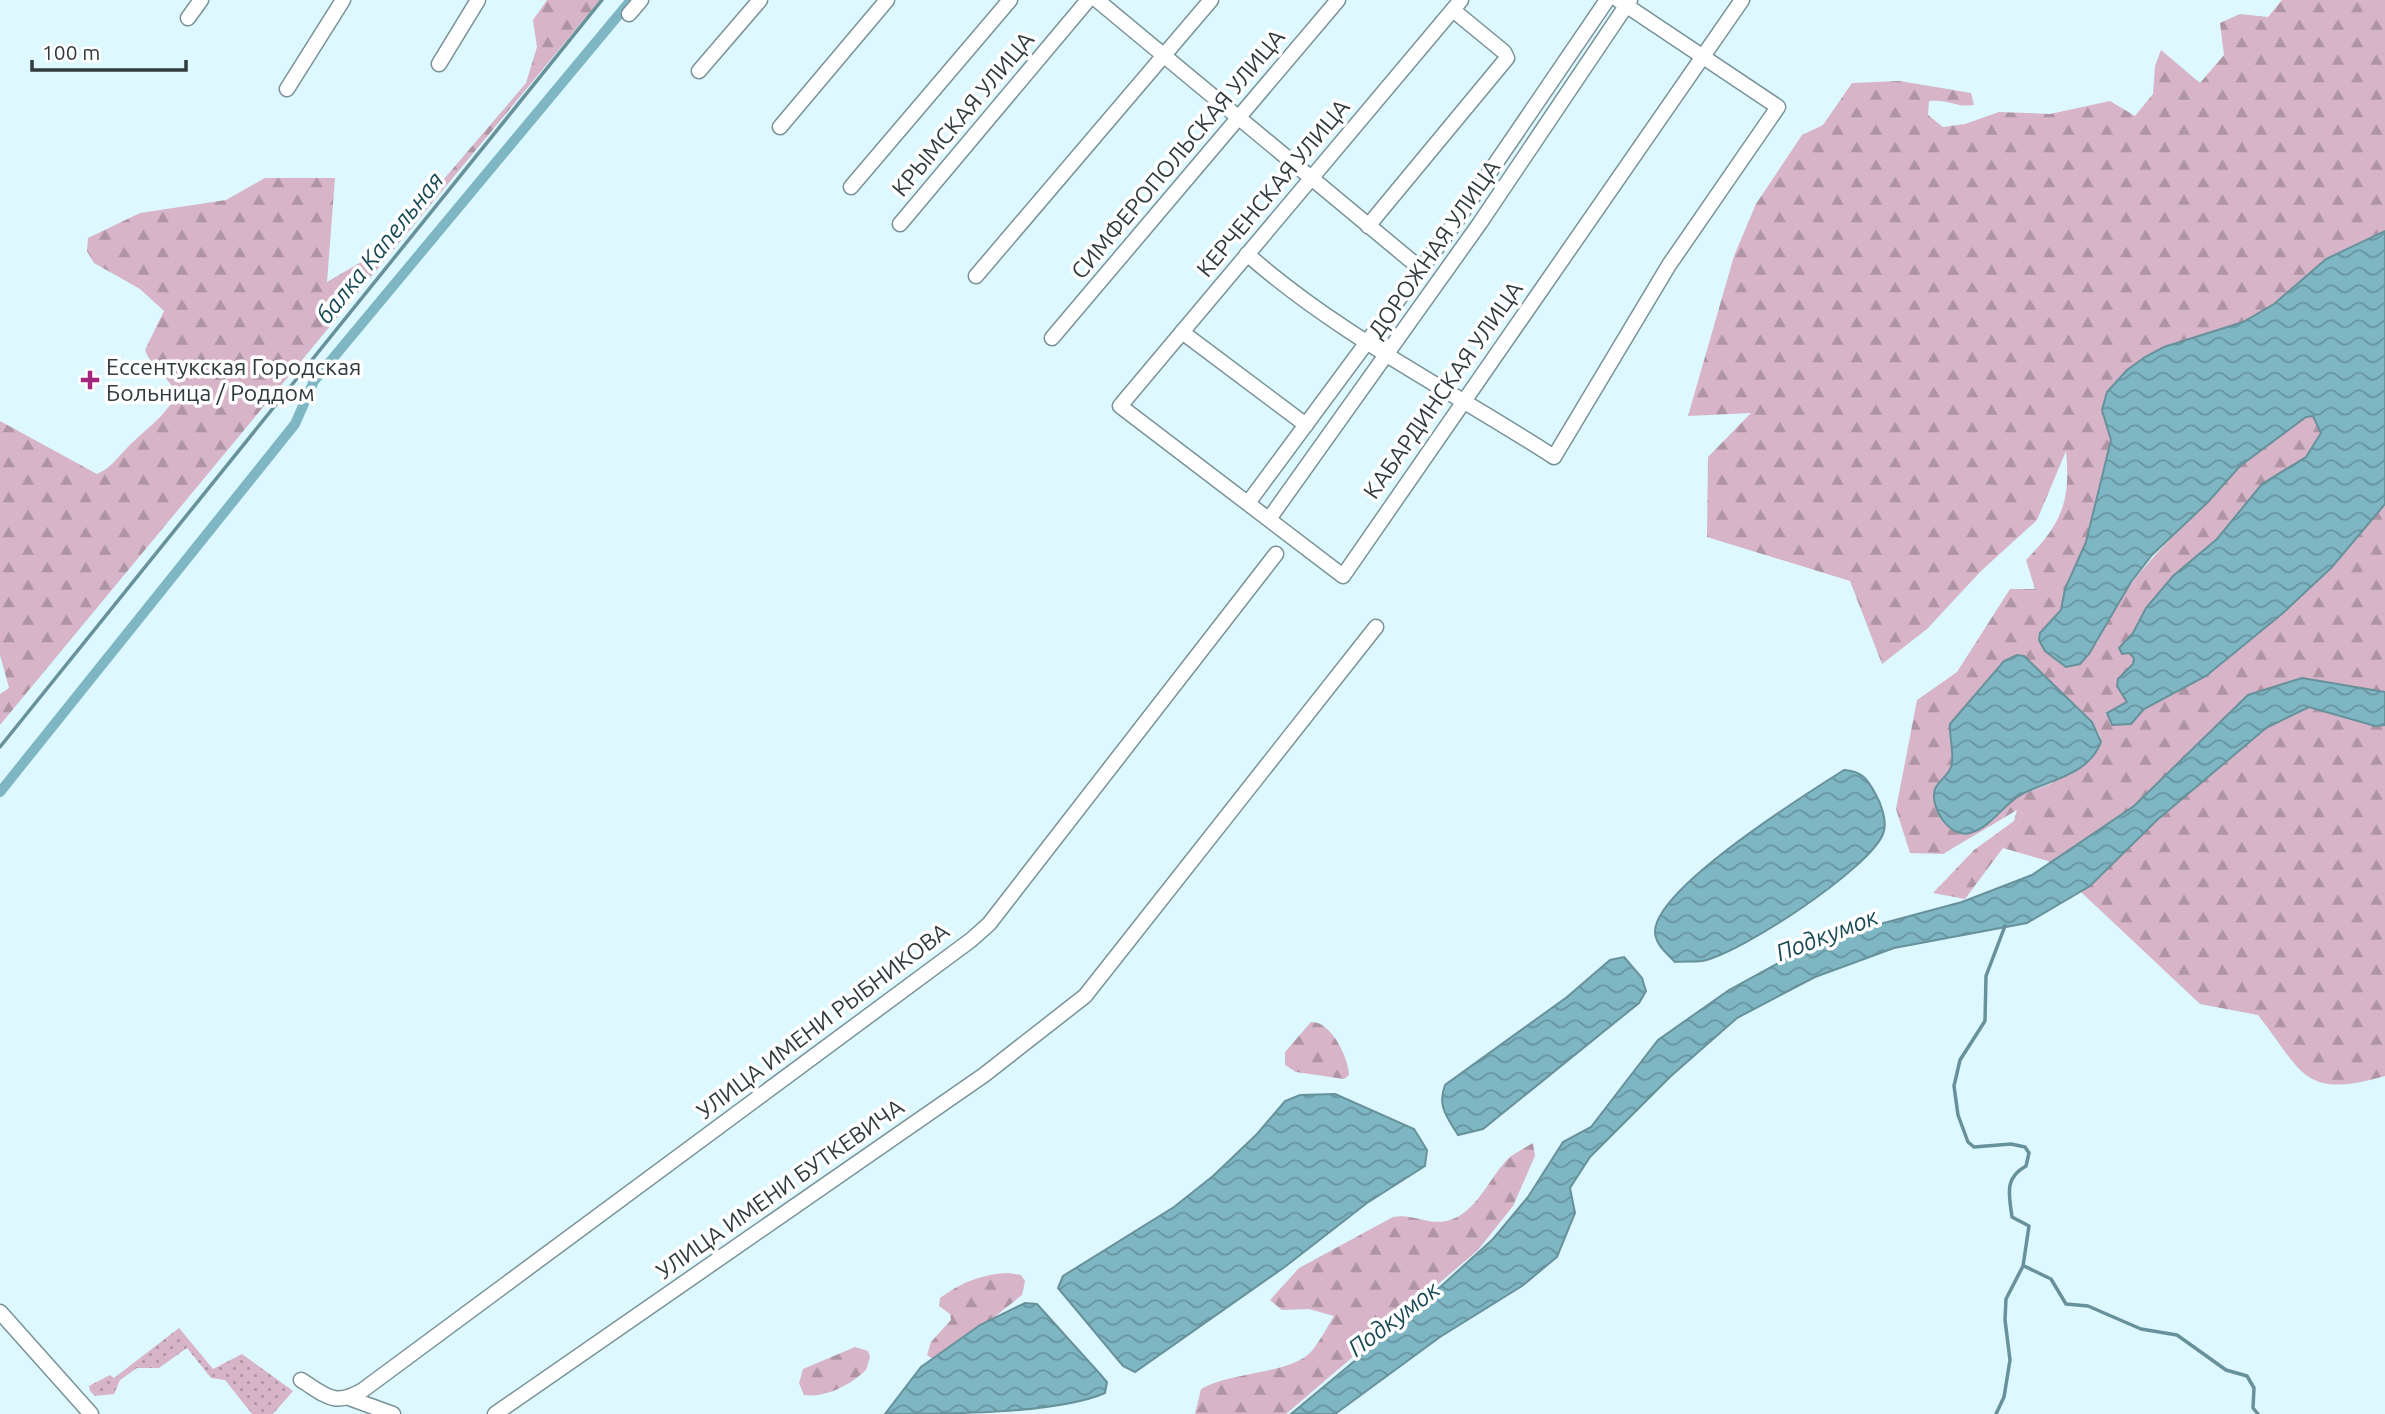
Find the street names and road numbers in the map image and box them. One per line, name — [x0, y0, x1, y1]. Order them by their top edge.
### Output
street label: СИМФЕРОПОЛЬСКАЯ УЛИЦА — [1066, 24, 1289, 283]
street label: КРЫМСКАЯ УЛИЦА — [887, 27, 1039, 201]
street label: КЕРЧЕНСКАЯ УЛИЦА — [1191, 94, 1354, 281]
street label: ДОРОЖНАЯ УЛИЦА — [1363, 155, 1504, 342]
street label: КАБАРДИНСКАЯ УЛИЦА — [1358, 276, 1527, 503]
street label: УЛИЦА ИМЕНИ РЫБНИКОВА — [692, 918, 953, 1123]
street label: УЛИЦА ИМЕНИ БУТКЕВИЧА — [651, 1094, 908, 1284]

